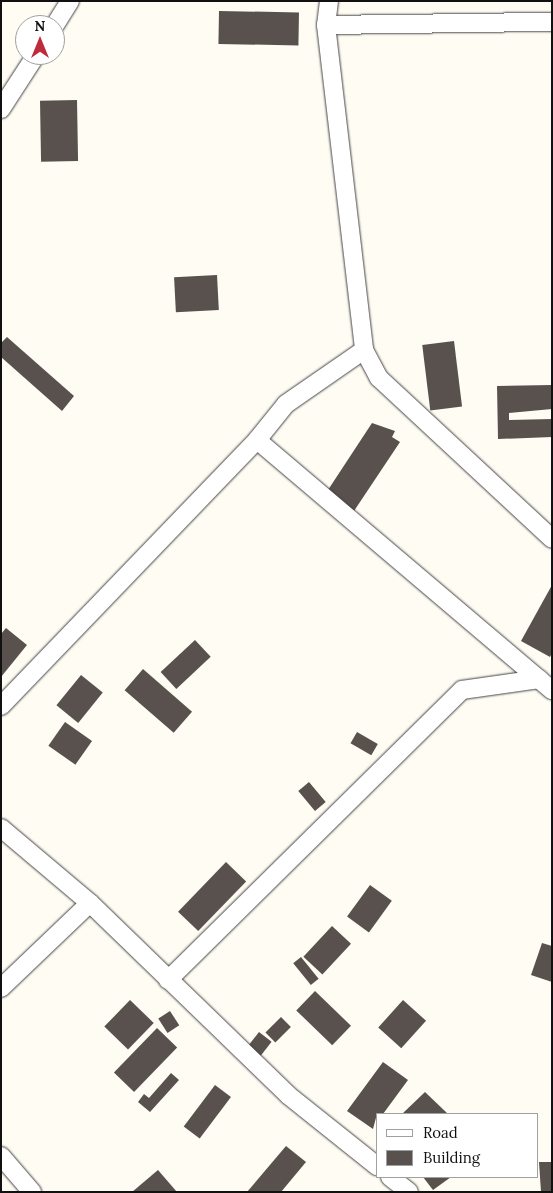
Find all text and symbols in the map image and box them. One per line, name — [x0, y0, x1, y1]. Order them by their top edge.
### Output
north arrow — [15, 15, 65, 65]
text: N — [35, 17, 45, 35]
legend — [376, 1113, 538, 1178]
text: Road — [423, 1123, 458, 1142]
text: Building — [423, 1148, 480, 1167]

